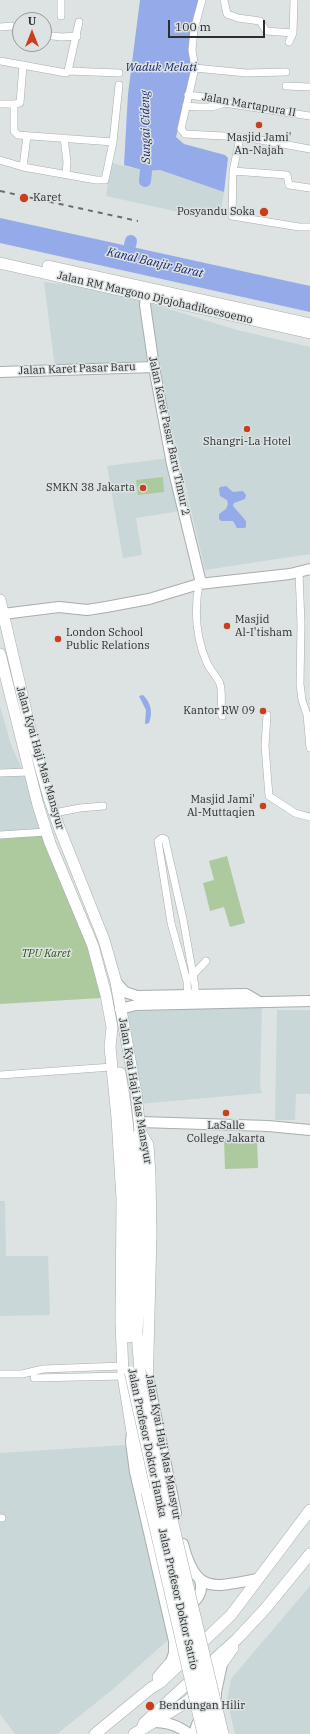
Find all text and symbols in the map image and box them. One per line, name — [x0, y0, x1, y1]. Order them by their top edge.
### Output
north arrow — [12, 12, 52, 52]
scale bar — [170, 12, 267, 38]
text: U — [28, 14, 36, 28]
text: 100 m — [175, 19, 211, 34]
water label: Waduk Melati — [125, 61, 197, 75]
water label: Sungai Cideng — [138, 90, 154, 164]
street label: Jalan Martapura II — [201, 90, 297, 120]
marker: Masjid Jami' An-Najah — [254, 120, 264, 130]
place label: Masjid Jami' An-Najah — [227, 131, 291, 157]
place label: Karet — [33, 191, 61, 205]
marker: Karet — [18, 192, 30, 204]
place label: Posyandu Soka — [177, 205, 255, 219]
marker: Posyandu Soka — [258, 206, 270, 218]
water label: Kanal Banjir Barat — [105, 245, 205, 281]
street label: Jalan RM Margono Djojohadikoesoemo — [56, 269, 254, 327]
street label: Jalan Karet Pasar Baru Timur 2 — [146, 355, 192, 517]
street label: Jalan Karet Pasar Baru — [18, 360, 136, 378]
marker: Shangri-La Hotel — [242, 424, 252, 434]
place label: Shangri-La Hotel — [203, 435, 291, 449]
place label: SMKN 38 Jakarta — [46, 481, 135, 495]
marker: SMKN 38 Jakarta — [138, 483, 148, 493]
place label: Masjid Al-I'tisham — [235, 613, 293, 639]
marker: Masjid Al-I'tisham — [222, 621, 232, 631]
place label: London School Public Relations — [66, 626, 150, 652]
marker: London School Public Relations — [53, 634, 63, 644]
street label: Jalan Kyai Haji Mas Mansyur — [13, 685, 67, 831]
place label: Kantor RW 09 — [183, 704, 255, 718]
marker: Kantor RW 09 — [258, 706, 268, 716]
place label: Masjid Jami' Al-Muttaqien — [187, 793, 255, 819]
marker: Masjid Jami' Al-Muttaqien — [258, 801, 268, 811]
park label: TPU Karet — [21, 947, 71, 961]
street label: Jalan Kyai Haji Mas Mansyur — [116, 1017, 154, 1165]
marker: LaSalle College Jakarta — [221, 1108, 231, 1118]
place label: LaSalle College Jakarta — [187, 1119, 265, 1145]
street label: Jalan Profesor Doktor Hamka — [125, 1367, 169, 1519]
street label: Jalan Kyai Haji Mas Mansyur — [142, 1373, 184, 1521]
street label: Jalan Profesor Doktor Satrio — [155, 1527, 201, 1671]
place label: Bendungan Hilir — [159, 1699, 245, 1713]
marker: Bendungan Hilir — [144, 1700, 156, 1712]

